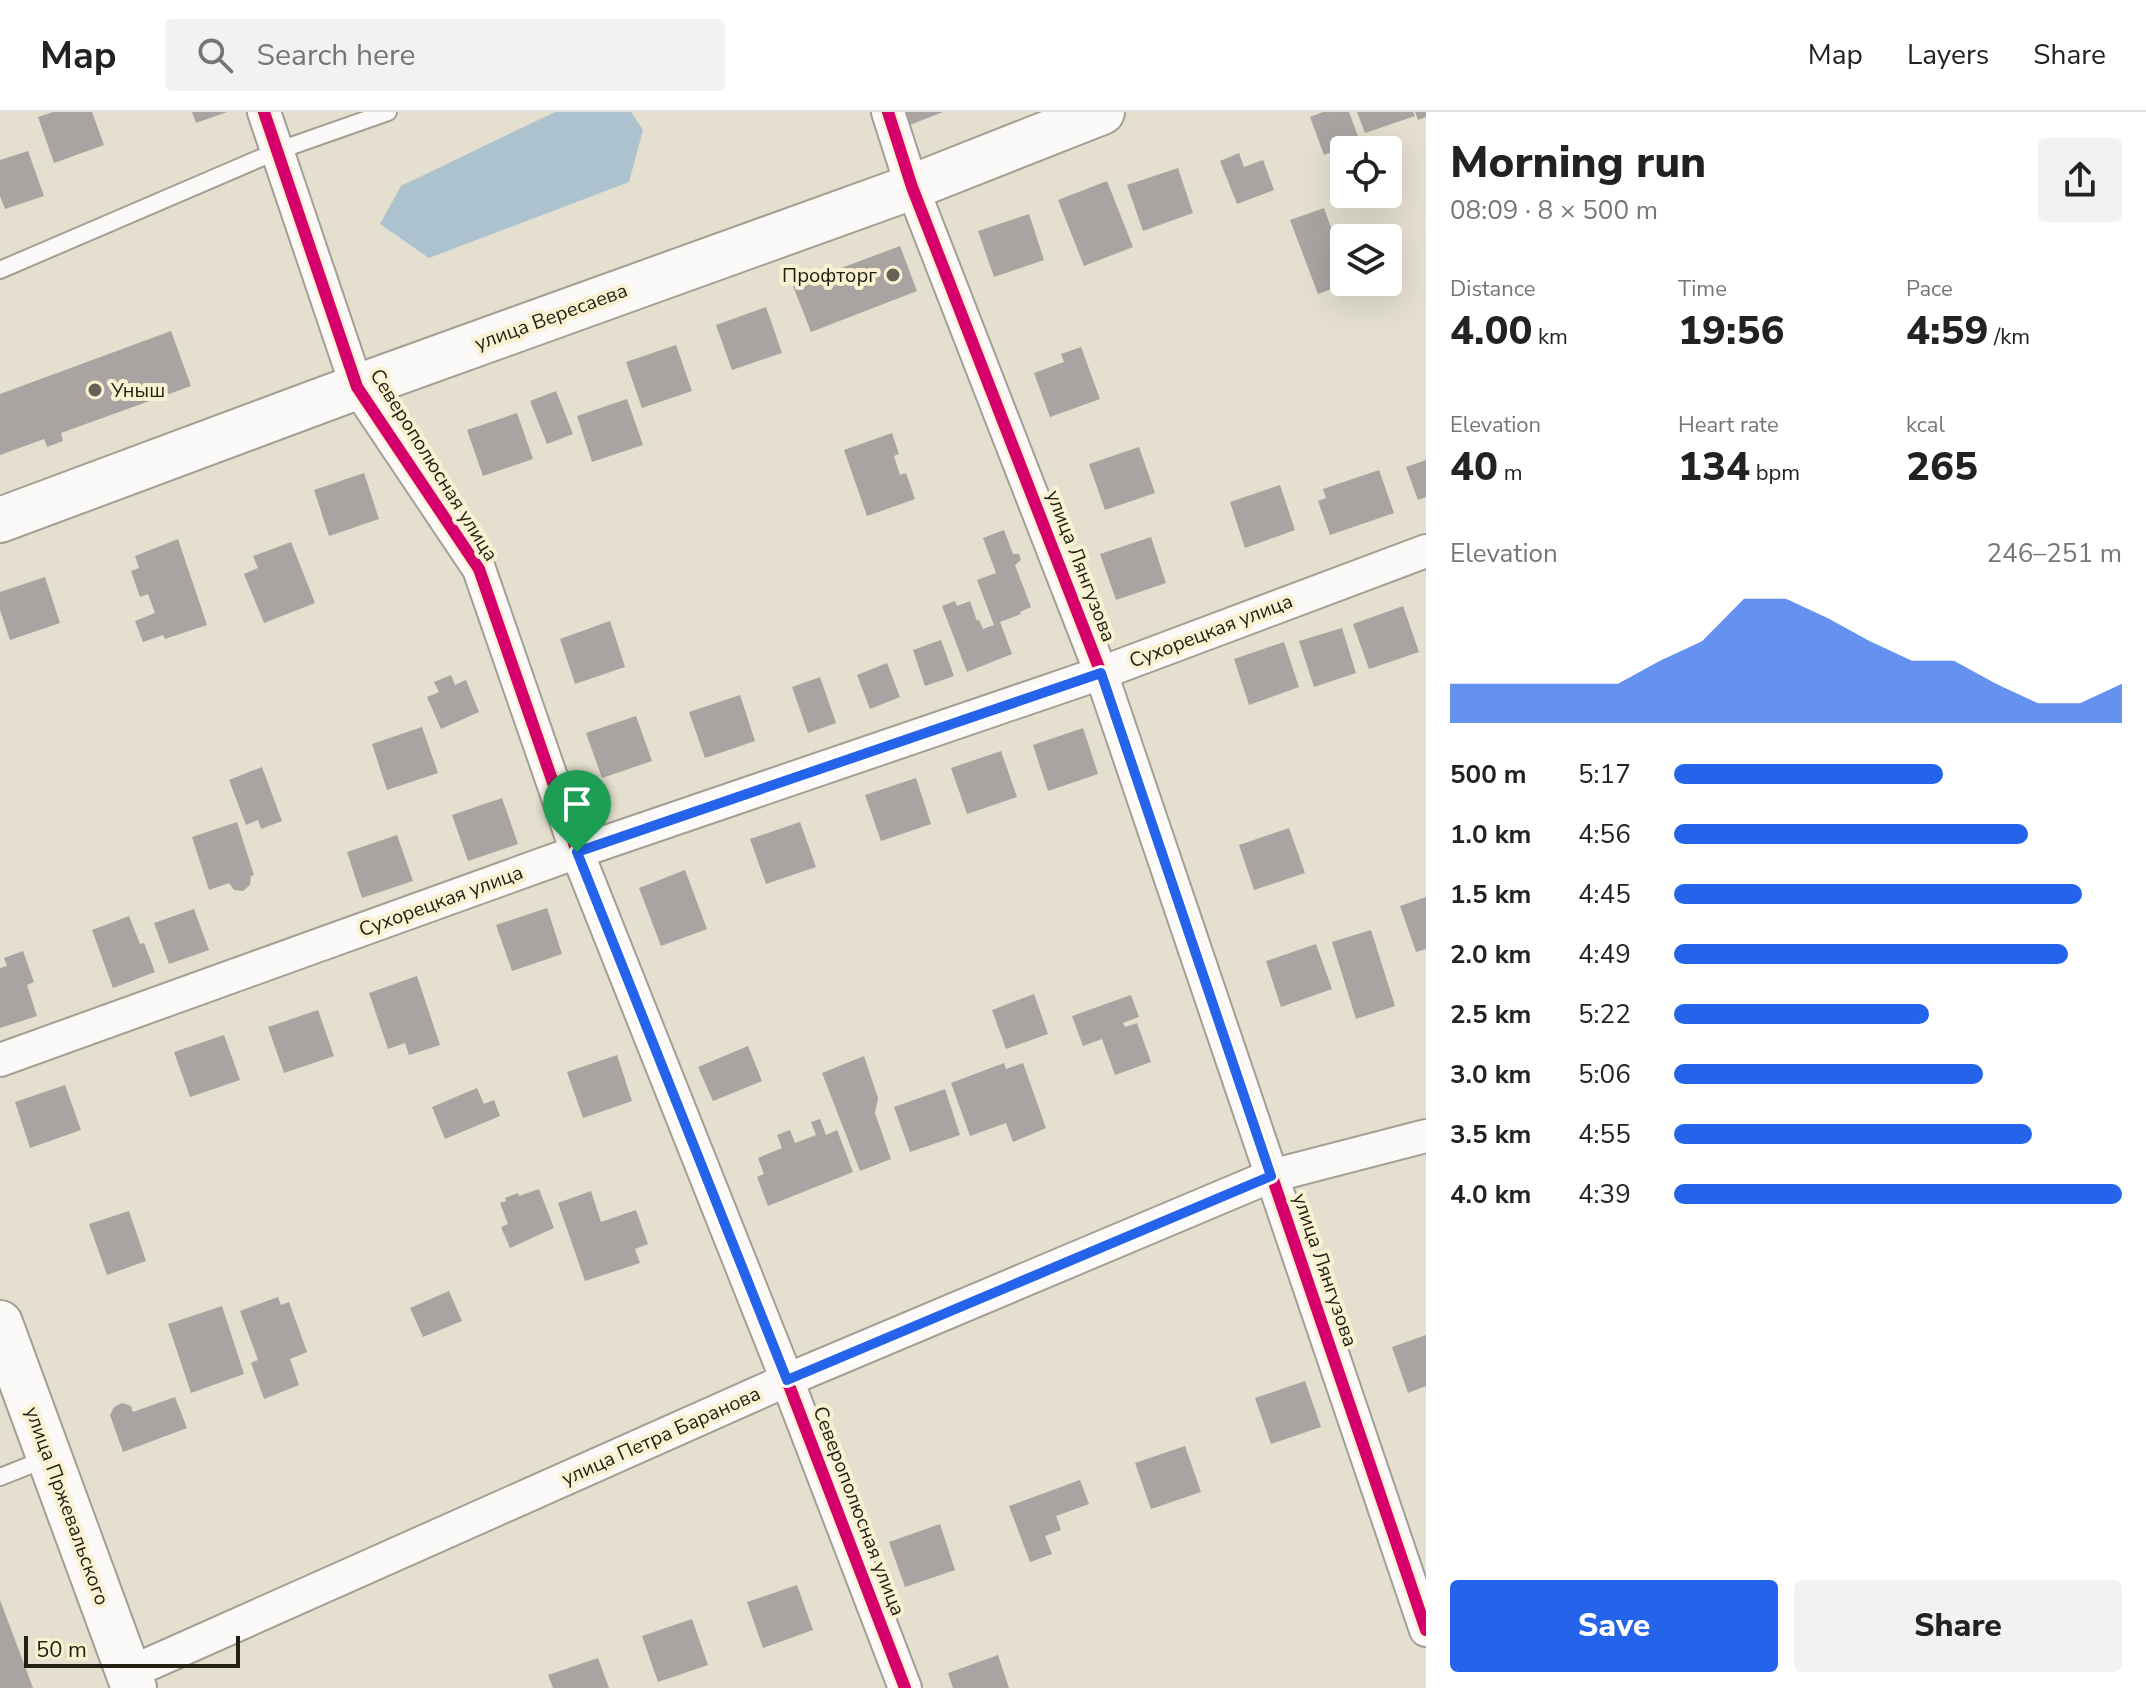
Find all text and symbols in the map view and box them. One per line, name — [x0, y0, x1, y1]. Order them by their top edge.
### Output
search box — [165, 19, 725, 91]
text: Map — [40, 30, 117, 81]
icon: search — [193, 33, 237, 77]
text: Search here — [257, 35, 416, 76]
text: Map — [1808, 36, 1863, 74]
text: Layers — [1907, 36, 1989, 74]
text: Share — [2033, 36, 2106, 74]
text: Morning run — [1450, 133, 1706, 193]
map controls — [1330, 136, 1402, 296]
button: locate — [1330, 136, 1402, 208]
button: share — [2038, 138, 2122, 222]
text: 08:09 · 8 × 500 m — [1450, 193, 1658, 228]
button: layers — [1330, 224, 1402, 296]
place label: Профторг — [782, 262, 877, 289]
marker: Профторг — [884, 266, 902, 284]
text: Distance — [1450, 274, 1535, 304]
text: Time — [1678, 274, 1727, 304]
text: Pace — [1906, 274, 1953, 304]
street label: улица Вересаева — [471, 277, 631, 357]
text: 4.00 — [1450, 304, 1532, 358]
text: 19:56 — [1678, 304, 1784, 358]
text: 4:59 — [1906, 304, 1988, 358]
text: km — [1532, 322, 1568, 352]
text: /km — [1988, 322, 2030, 352]
street label: Северополюсная улица — [364, 364, 504, 566]
place label: Уныш — [110, 377, 165, 404]
marker: Уныш — [86, 381, 104, 399]
text: Elevation — [1450, 410, 1541, 440]
text: Heart rate — [1678, 410, 1779, 440]
text: kcal — [1906, 410, 1945, 440]
text: 40 — [1450, 440, 1498, 494]
text: 134 — [1678, 440, 1750, 494]
text: 265 — [1906, 440, 1978, 494]
text: m — [1498, 458, 1523, 488]
text: bpm — [1750, 458, 1800, 488]
street label: улица Лянгузова — [1040, 486, 1122, 646]
text: Elevation — [1450, 536, 1558, 571]
text: 246–251 m — [1986, 536, 2122, 571]
street label: Сухорецкая улица — [1125, 587, 1297, 675]
text: 500 m — [1450, 757, 1527, 792]
text: 5:17 — [1578, 757, 1631, 792]
pin — [543, 770, 611, 852]
icon: arrive — [555, 782, 599, 826]
text: 1.0 km — [1450, 817, 1531, 852]
text: 4:56 — [1578, 817, 1631, 852]
street label: Сухорецкая улица — [355, 859, 527, 943]
text: 1.5 km — [1450, 877, 1531, 912]
text: 4:45 — [1578, 877, 1631, 912]
text: 2.0 km — [1450, 937, 1531, 972]
text: 4:49 — [1578, 937, 1631, 972]
text: 2.5 km — [1450, 997, 1531, 1032]
text: 5:22 — [1578, 997, 1631, 1032]
text: 3.0 km — [1450, 1057, 1531, 1092]
text: 5:06 — [1578, 1057, 1631, 1092]
text: 3.5 km — [1450, 1117, 1531, 1152]
text: 4:55 — [1578, 1117, 1631, 1152]
text: 4.0 km — [1450, 1177, 1531, 1212]
text: 4:39 — [1578, 1177, 1631, 1212]
street label: улица Лянгузова — [1286, 1190, 1364, 1350]
street label: улица Петра Баранова — [557, 1380, 765, 1492]
street label: Северополюсная улица — [807, 1402, 911, 1620]
street label: улица Пржевальского — [18, 1403, 116, 1609]
button: Save — [1450, 1580, 1778, 1672]
button: Share — [1794, 1580, 2122, 1672]
scale bar — [24, 1632, 240, 1668]
text: 50 m — [36, 1635, 87, 1665]

